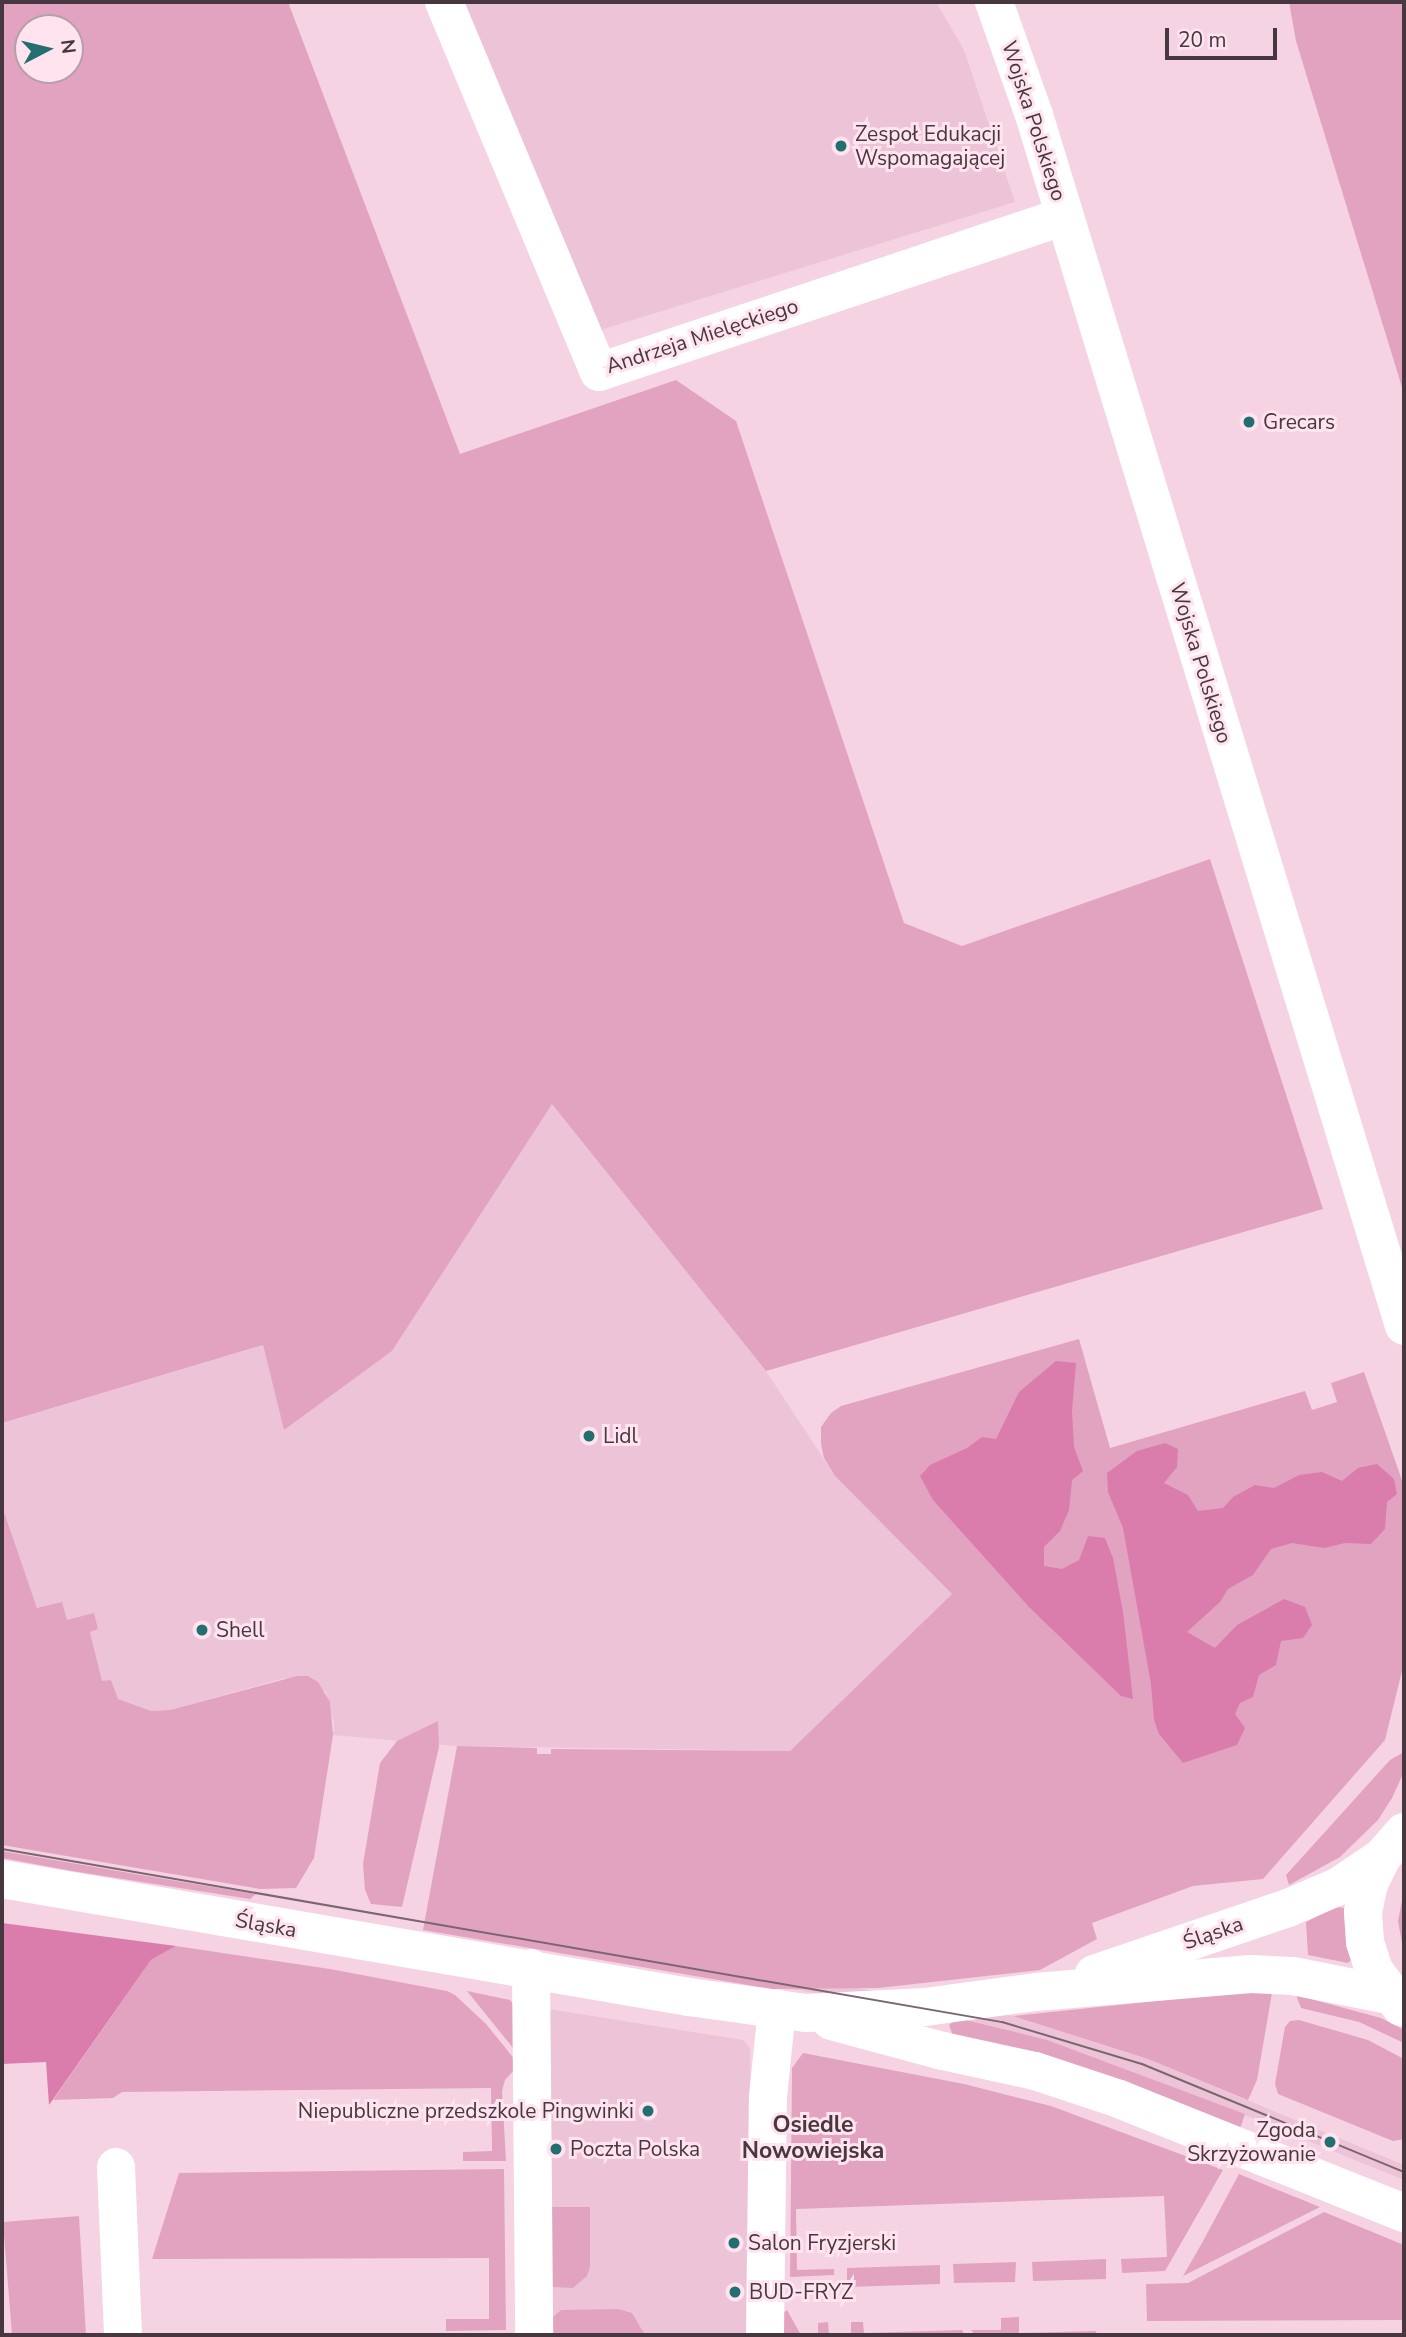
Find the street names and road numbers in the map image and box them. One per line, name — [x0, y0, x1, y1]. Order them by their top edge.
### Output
street label: Wojska Polskiego — [996, 38, 1072, 204]
street label: Andrzeja Mielęckiego — [603, 293, 801, 379]
street label: Wojska Polskiego — [1165, 580, 1237, 746]
street label: Śląska — [233, 1907, 299, 1943]
street label: Śląska — [1180, 1911, 1246, 1955]

